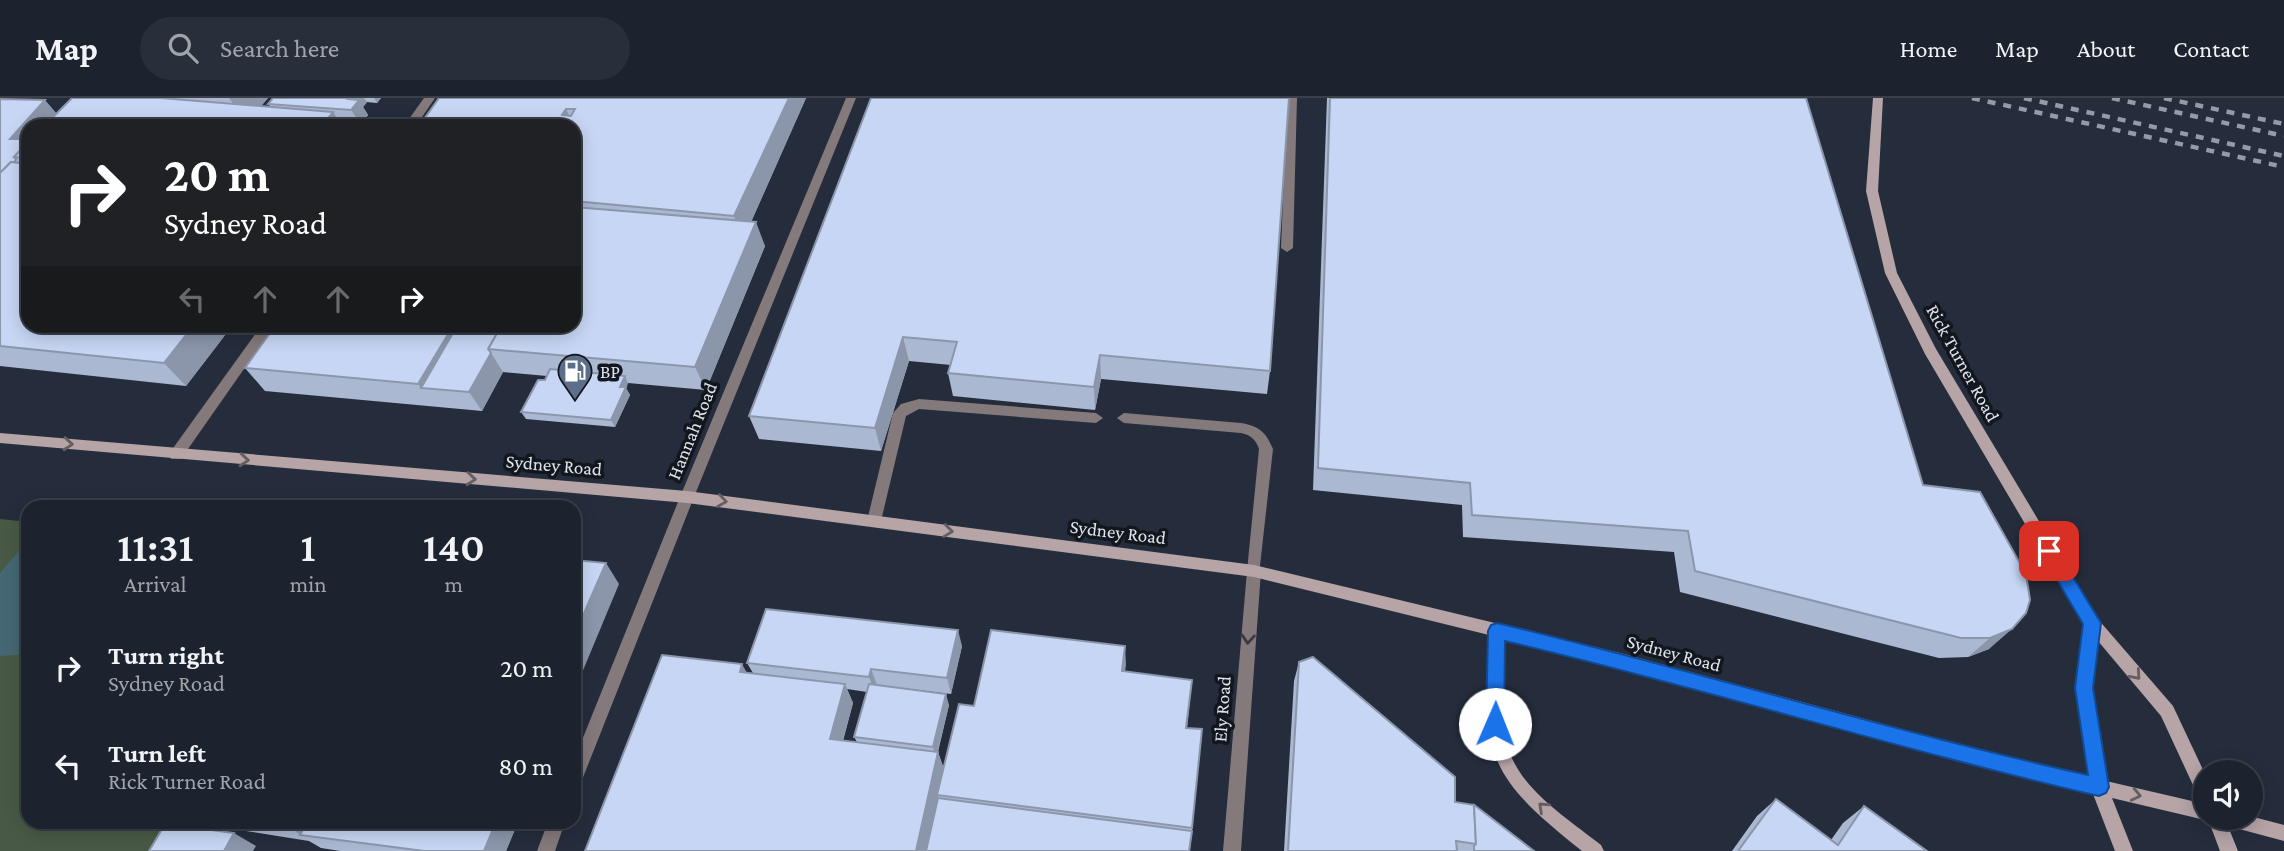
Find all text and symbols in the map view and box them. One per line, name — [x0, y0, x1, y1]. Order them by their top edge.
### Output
search box — [140, 17, 630, 80]
icon: search — [164, 29, 202, 67]
text: Map — [35, 30, 98, 67]
text: Search here — [220, 34, 339, 63]
text: Home — [1900, 35, 1957, 62]
text: Map — [1995, 35, 2039, 62]
text: About — [2077, 35, 2135, 62]
text: Contact — [2173, 35, 2249, 62]
icon: right — [49, 147, 140, 238]
text: 20 m — [164, 147, 270, 202]
text: Sydney Road — [164, 205, 327, 241]
icon: left — [173, 280, 211, 318]
icon: ahead — [246, 280, 284, 318]
icon: ahead — [319, 280, 357, 318]
icon: right — [392, 280, 430, 318]
street label: Rick Turner Road — [1922, 301, 2004, 425]
fuel station icon: BP — [556, 352, 594, 401]
place label: BP — [600, 361, 620, 382]
street label: Hannah Road — [663, 379, 721, 483]
one-way arrow — [62, 437, 74, 452]
street label: Sydney Road — [505, 450, 603, 480]
one-way arrow — [239, 452, 250, 467]
one-way arrow — [466, 471, 477, 486]
one-way arrow — [716, 494, 728, 509]
street label: Sydney Road — [1069, 516, 1167, 548]
pin — [2019, 521, 2079, 581]
text: 11:31 — [117, 523, 193, 570]
text: 1 — [301, 523, 316, 570]
text: 140 — [423, 523, 485, 570]
one-way arrow — [942, 523, 953, 538]
icon: arrive — [2030, 532, 2068, 570]
text: Arrival — [124, 571, 187, 597]
text: min — [290, 571, 327, 597]
text: m — [445, 571, 463, 597]
street label: Sydney Road — [1625, 630, 1723, 676]
one-way arrow — [1241, 634, 1256, 645]
text: Turn right — [108, 641, 224, 670]
icon: right — [49, 649, 87, 687]
text: 20 m — [500, 654, 553, 683]
one-way arrow — [2128, 667, 2141, 679]
text: Sydney Road — [108, 670, 225, 696]
street label: Ely Road — [1209, 675, 1235, 743]
position arrow — [1458, 687, 1532, 761]
text: Turn left — [108, 739, 206, 768]
icon: left — [49, 747, 87, 785]
text: 80 m — [499, 752, 553, 781]
map controls — [2193, 760, 2263, 830]
button: sound — [2193, 760, 2263, 830]
text: Rick Turner Road — [108, 768, 266, 794]
one-way arrow — [2130, 787, 2142, 801]
one-way arrow — [1538, 803, 1551, 815]

